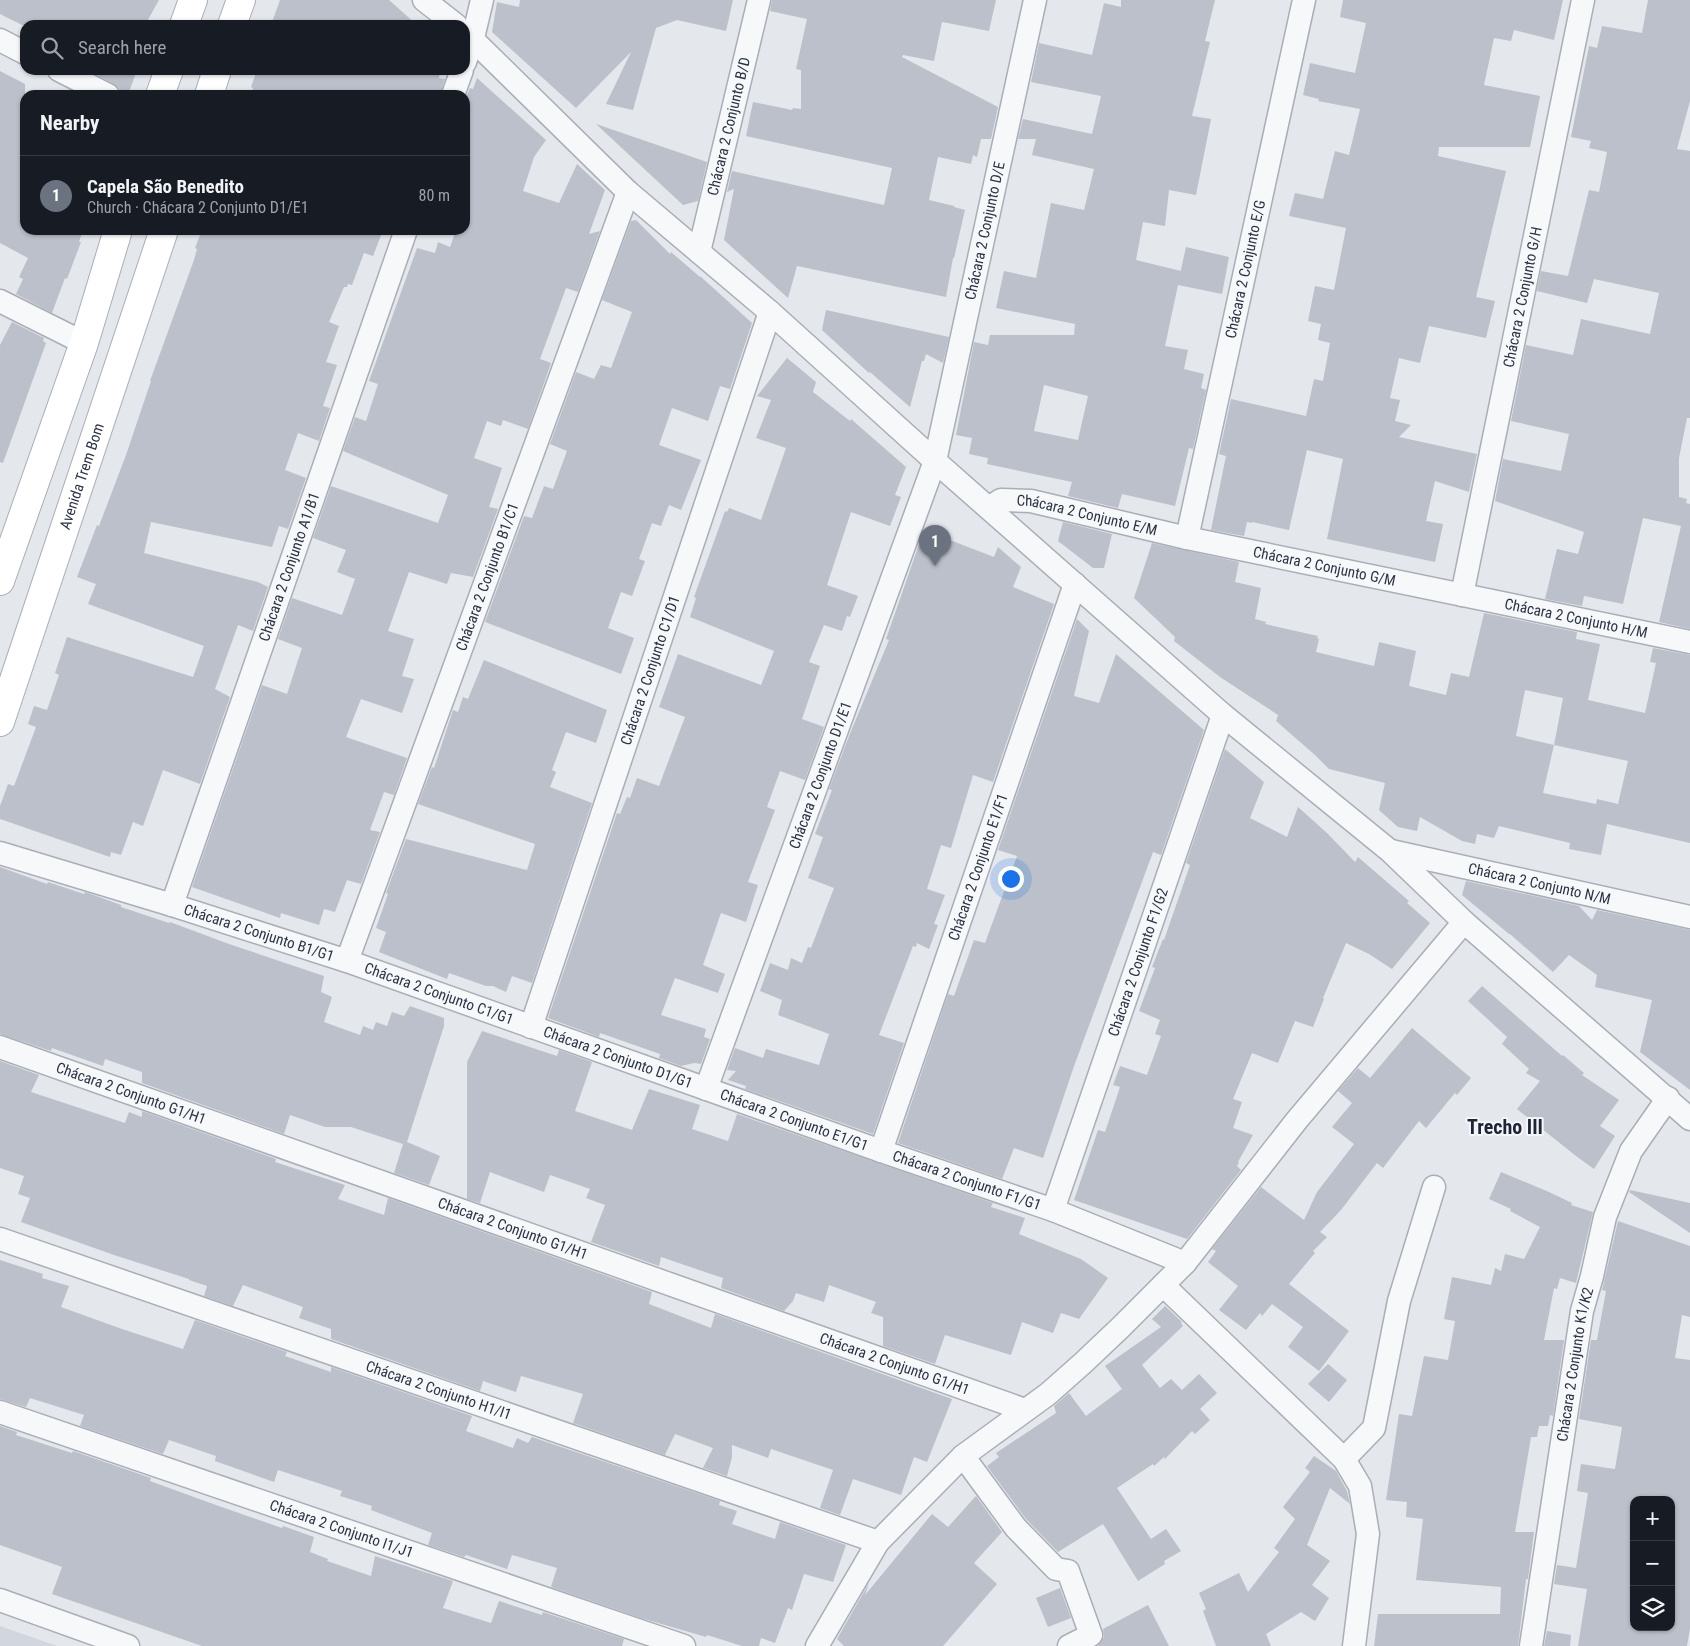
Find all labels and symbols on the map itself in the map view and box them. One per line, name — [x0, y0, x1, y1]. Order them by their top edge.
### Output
street label: Chácara 2 Conjunto B/D — [704, 55, 754, 198]
street label: Chácara 2 Conjunto D/E — [961, 160, 1009, 302]
street label: Chácara 2 Conjunto E/G — [1222, 198, 1269, 340]
street label: Chácara 2 Conjunto G/H — [1500, 225, 1546, 369]
street label: Avenida Trem Bom — [56, 421, 108, 532]
street label: Chácara 2 Conjunto A1/B1 — [255, 490, 323, 644]
street label: Chácara 2 Conjunto E/M — [1016, 492, 1159, 540]
street label: Chácara 2 Conjunto B1/C1 — [452, 500, 523, 653]
pin: 1 — [919, 525, 951, 566]
street label: Chácara 2 Conjunto G/M — [1251, 543, 1397, 590]
street label: Chácara 2 Conjunto C1/D1 — [617, 593, 684, 748]
street label: Chácara 2 Conjunto H/M — [1503, 595, 1649, 642]
street label: Chácara 2 Conjunto D1/E1 — [785, 699, 856, 851]
street label: Chácara 2 Conjunto E1/F1 — [945, 791, 1012, 943]
street label: Chácara 2 Conjunto N/M — [1466, 859, 1612, 908]
your location — [998, 866, 1024, 892]
street label: Chácara 2 Conjunto F1/G2 — [1104, 886, 1172, 1039]
street label: Chácara 2 Conjunto B1/G1 — [182, 900, 336, 965]
street label: Chácara 2 Conjunto C1/G1 — [362, 959, 516, 1029]
street label: Chácara 2 Conjunto D1/G1 — [541, 1023, 695, 1092]
street label: Chácara 2 Conjunto G1/H1 — [54, 1059, 208, 1128]
street label: Chácara 2 Conjunto E1/G1 — [718, 1085, 871, 1155]
district label: Trecho III — [1467, 1115, 1543, 1139]
street label: Chácara 2 Conjunto F1/G1 — [890, 1147, 1043, 1214]
street label: Chácara 2 Conjunto G1/H1 — [435, 1194, 590, 1263]
street label: Chácara 2 Conjunto K1/K2 — [1553, 1285, 1597, 1443]
street label: Chácara 2 Conjunto G1/H1 — [817, 1329, 972, 1399]
street label: Chácara 2 Conjunto H1/I1 — [363, 1357, 514, 1424]
street label: Chácara 2 Conjunto I1/J1 — [267, 1496, 416, 1562]

